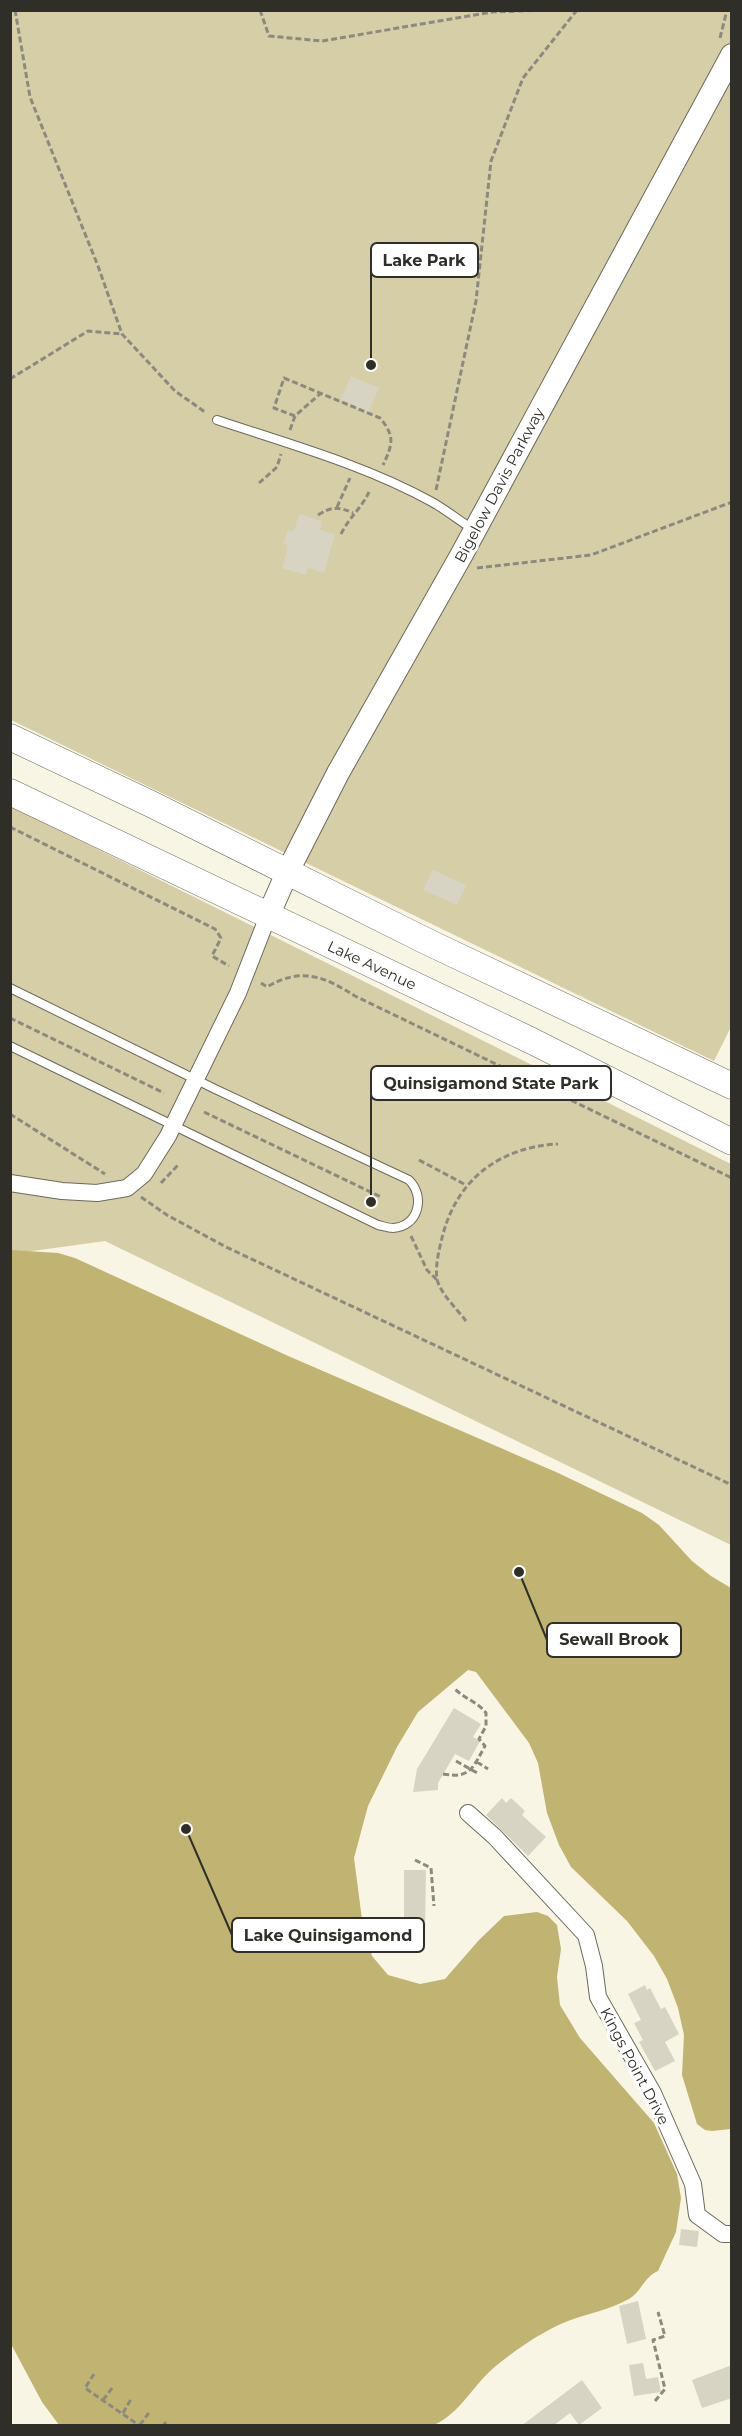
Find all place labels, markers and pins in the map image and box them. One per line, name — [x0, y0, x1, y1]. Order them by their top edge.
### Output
callout: Lake Park — [371, 243, 478, 277]
callout: Quinsigamond State Park — [371, 1066, 611, 1100]
callout: Sewall Brook — [547, 1623, 681, 1657]
callout: Lake Quinsigamond — [232, 1918, 424, 1952]

